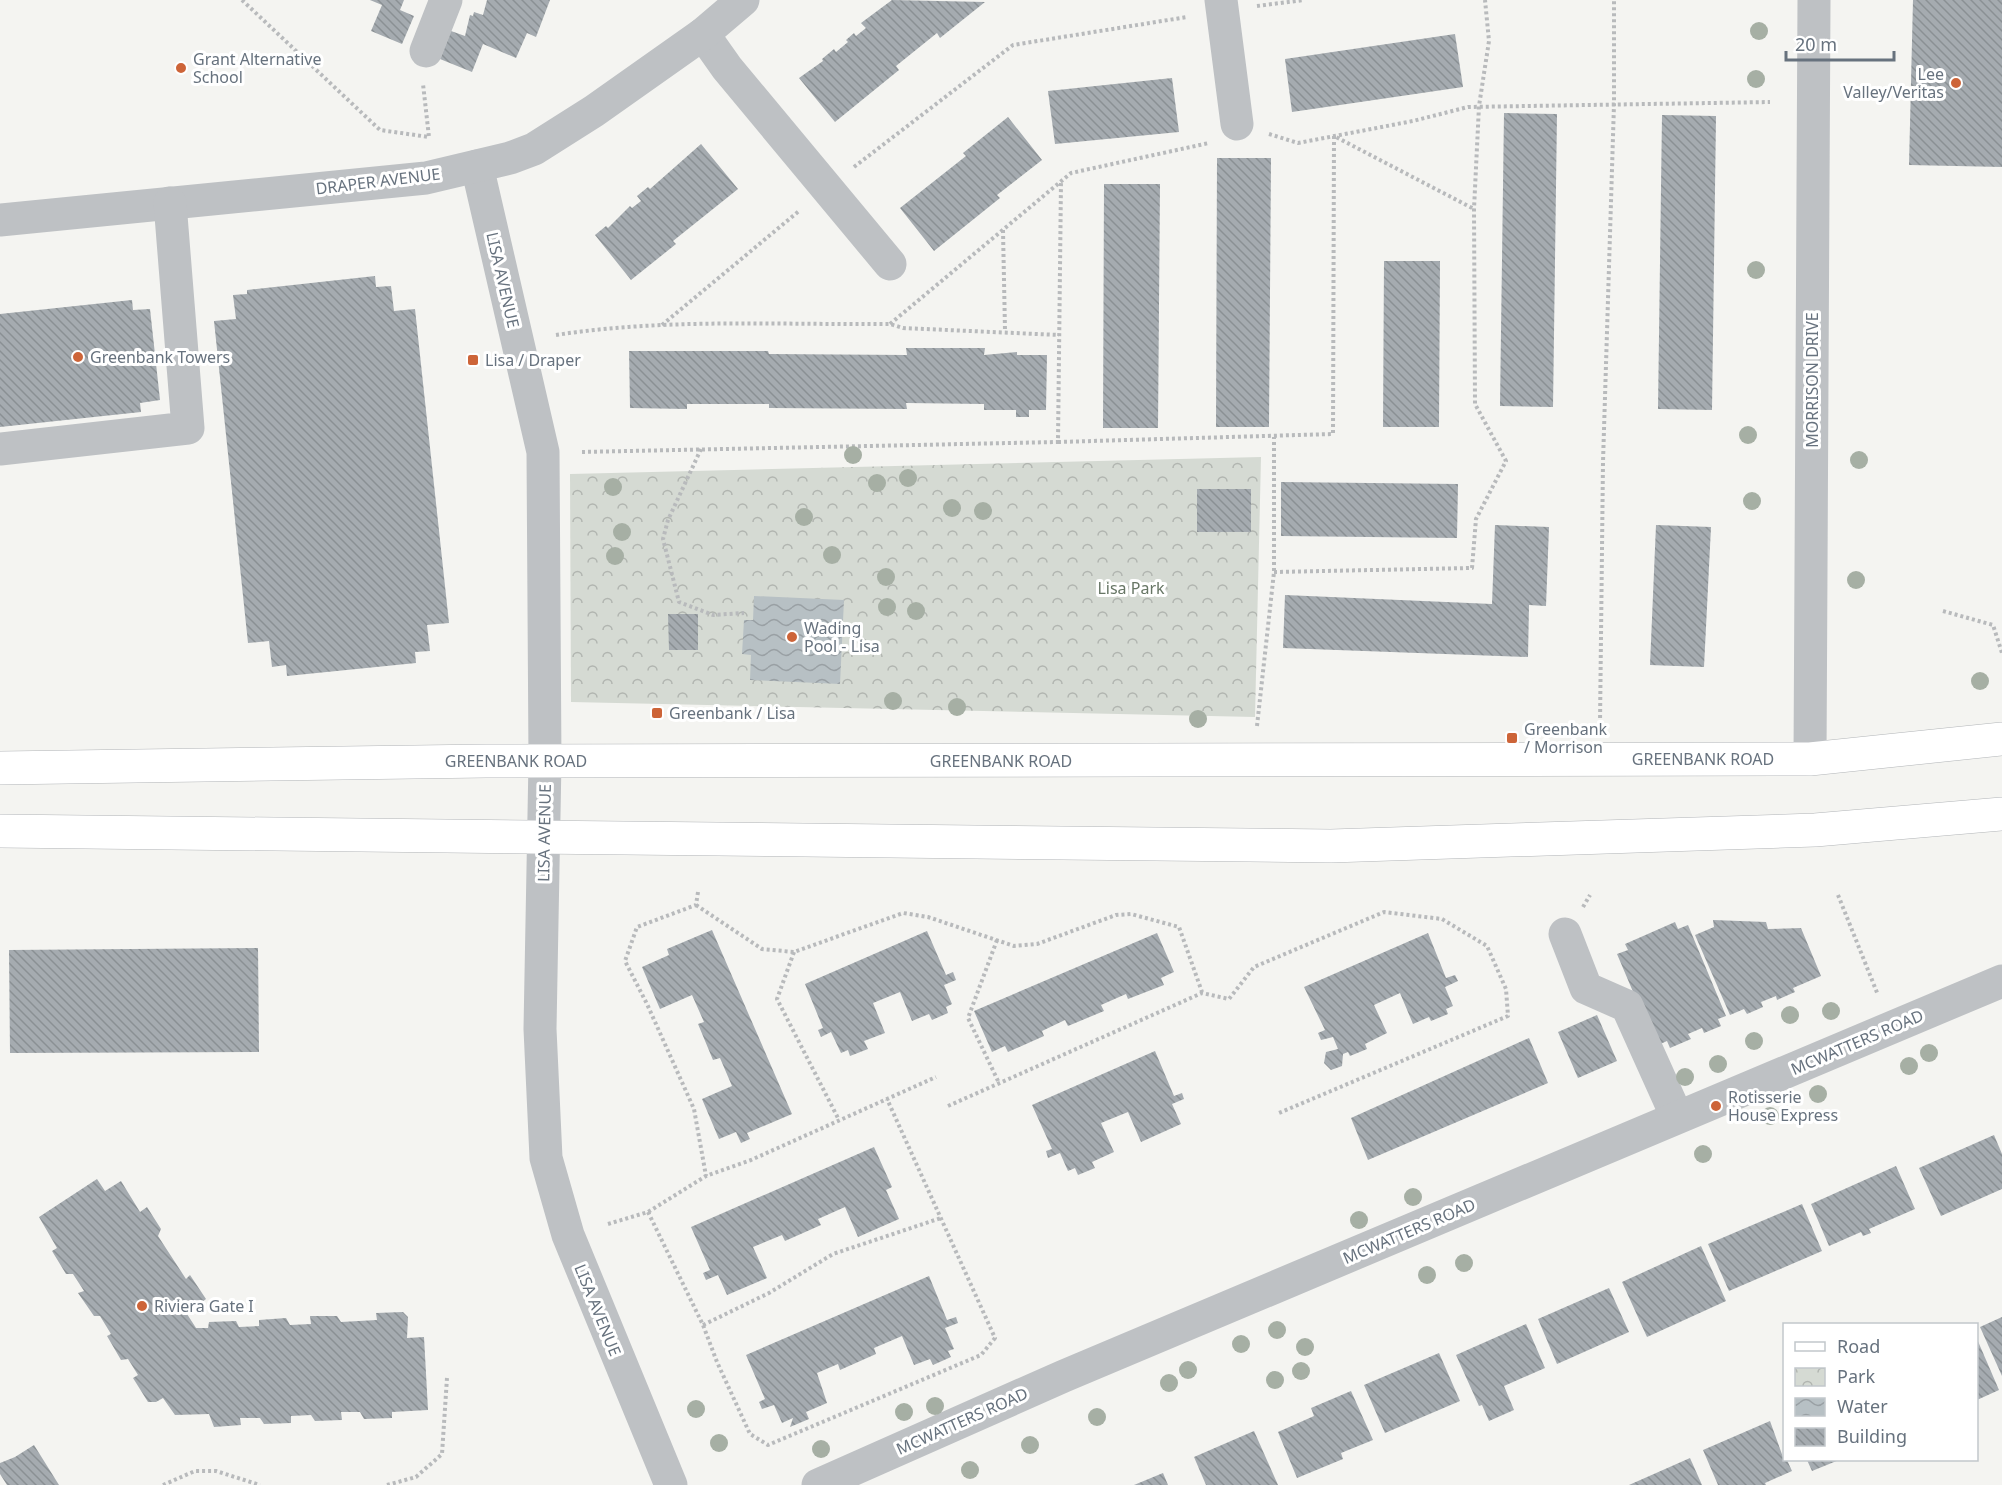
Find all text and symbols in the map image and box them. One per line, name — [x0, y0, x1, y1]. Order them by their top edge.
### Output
scale bar — [1786, 24, 1894, 62]
text: 20 m — [1795, 32, 1837, 56]
place label: Grant Alternative School — [193, 48, 321, 88]
marker: Grant Alternative School — [174, 61, 188, 75]
place label: Lee Valley/Veritas — [1843, 63, 1944, 103]
marker: Lee Valley/Veritas — [1949, 76, 1963, 90]
street label: DRAPER AVENUE — [314, 162, 442, 200]
street label: LISA AVENUE — [481, 230, 525, 330]
street label: MORRISON DRIVE — [1801, 312, 1823, 448]
place label: Greenbank Towers — [90, 346, 230, 368]
place label: Lisa / Draper — [485, 349, 581, 371]
marker: Greenbank Towers — [71, 350, 85, 364]
marker: Lisa / Draper — [466, 353, 480, 367]
park label: Lisa Park — [1097, 577, 1165, 599]
place label: Wading Pool - Lisa — [804, 617, 880, 657]
marker: Wading Pool - Lisa — [785, 630, 799, 644]
place label: Greenbank / Lisa — [669, 702, 796, 724]
marker: Greenbank / Lisa — [650, 706, 664, 720]
place label: Greenbank / Morrison — [1524, 718, 1608, 758]
marker: Greenbank / Morrison — [1505, 731, 1519, 745]
street label: GREENBANK ROAD — [1632, 748, 1774, 770]
street label: GREENBANK ROAD — [445, 750, 587, 772]
street label: GREENBANK ROAD — [930, 750, 1072, 772]
street label: LISA AVENUE — [532, 784, 556, 882]
street label: MCWATTERS ROAD — [1787, 1004, 1927, 1080]
place label: Rotisserie House Express — [1728, 1086, 1838, 1126]
marker: Rotisserie House Express — [1709, 1099, 1723, 1113]
street label: MCWATTERS ROAD — [1339, 1193, 1479, 1269]
street label: LISA AVENUE — [569, 1261, 627, 1359]
place label: Riviera Gate I — [154, 1295, 254, 1317]
marker: Riviera Gate I — [135, 1299, 149, 1313]
legend — [1783, 1323, 1978, 1461]
text: Road — [1837, 1334, 1880, 1358]
text: Park — [1837, 1364, 1875, 1388]
street label: MCWATTERS ROAD — [893, 1382, 1031, 1460]
text: Water — [1837, 1394, 1888, 1418]
text: Building — [1837, 1424, 1907, 1448]

